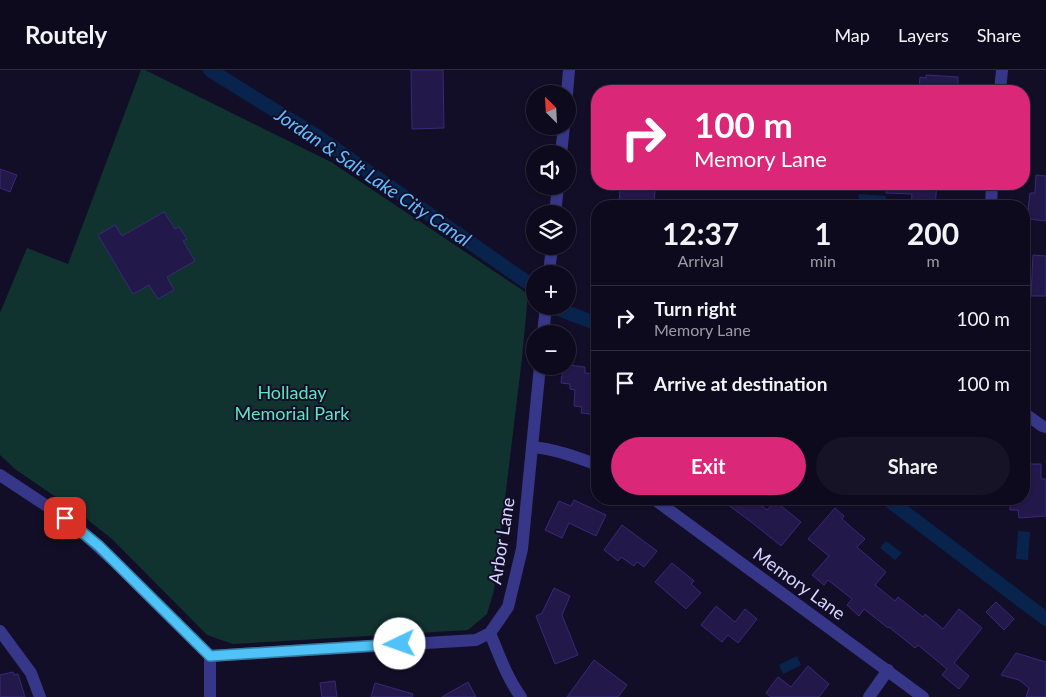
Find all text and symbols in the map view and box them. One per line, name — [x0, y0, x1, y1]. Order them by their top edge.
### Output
text: Routely — [25, 20, 107, 49]
text: Map — [834, 24, 870, 46]
text: Layers — [898, 24, 949, 46]
text: Share — [977, 24, 1021, 46]
north arrow — [526, 85, 576, 135]
map controls — [526, 85, 576, 375]
water label: Jordan & Salt Lake City Canal — [270, 102, 476, 251]
text: 100 m — [694, 103, 793, 145]
icon: right — [611, 105, 676, 170]
button: sound — [526, 145, 576, 195]
text: Memory Lane — [694, 145, 827, 172]
button: layers — [526, 205, 576, 255]
text: 12:37 — [662, 215, 739, 251]
text: 1 — [814, 215, 832, 251]
text: 200 — [907, 215, 959, 251]
text: Arrival — [677, 251, 724, 270]
text: min — [810, 251, 836, 270]
text: m — [926, 251, 940, 270]
button: + — [526, 265, 576, 315]
text: Turn right — [654, 297, 736, 320]
icon: right — [611, 304, 639, 332]
text: 100 m — [956, 307, 1010, 330]
text: Memory Lane — [654, 320, 751, 339]
button: − — [526, 325, 576, 375]
icon: arrive — [611, 369, 639, 397]
text: Arrive at destination — [654, 372, 827, 395]
text: 100 m — [956, 372, 1010, 395]
park label: Holladay Memorial Park — [235, 381, 350, 424]
button: Exit — [611, 437, 806, 495]
button: Share — [816, 437, 1010, 495]
street label: Arbor Lane — [483, 496, 519, 586]
pin — [44, 497, 86, 539]
icon: arrive — [51, 504, 79, 532]
street label: Memory Lane — [749, 542, 850, 624]
position arrow — [373, 617, 425, 669]

